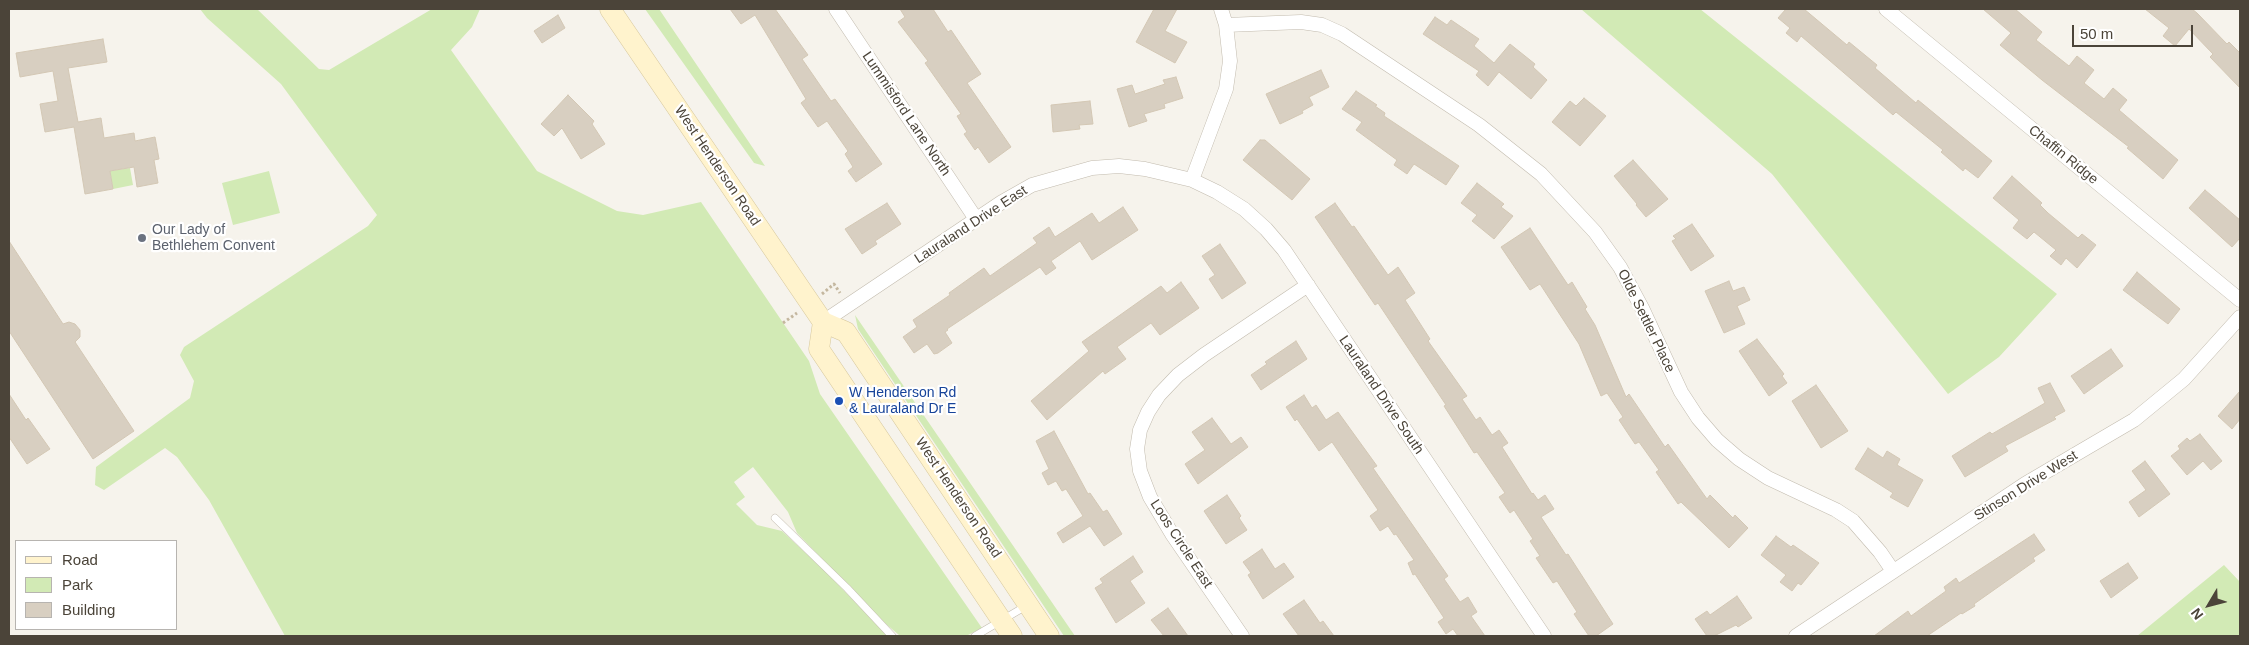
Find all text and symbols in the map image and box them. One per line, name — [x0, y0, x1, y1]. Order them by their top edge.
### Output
scale bar — [2074, 15, 2195, 47]
text: 50 m — [2080, 25, 2113, 42]
street label: Lummisford Lane North — [858, 49, 954, 179]
street label: West Henderson Road — [671, 103, 763, 229]
street label: Chaffin Ridge — [2025, 122, 2101, 188]
street label: Lauraland Drive East — [912, 182, 1030, 268]
place label: Our Lady of Bethlehem Convent — [152, 222, 275, 254]
marker: Our Lady of Bethlehem Convent — [136, 232, 148, 244]
street label: Olde Settler Place — [1614, 267, 1678, 375]
street label: Lauraland Drive South — [1335, 333, 1427, 457]
place label: W Henderson Rd & Lauraland Dr E — [849, 385, 956, 418]
marker: W Henderson Rd & Lauraland Dr E — [833, 395, 845, 407]
street label: West Henderson Road — [912, 435, 1004, 561]
street label: Stinson Drive West — [1971, 447, 2081, 525]
street label: Loos Circle East — [1146, 497, 1216, 591]
legend — [15, 540, 178, 630]
text: Road — [62, 551, 98, 568]
text: Park — [62, 576, 93, 593]
north arrow — [2184, 580, 2234, 630]
text: Building — [62, 601, 115, 618]
text: N — [2188, 605, 2206, 623]

